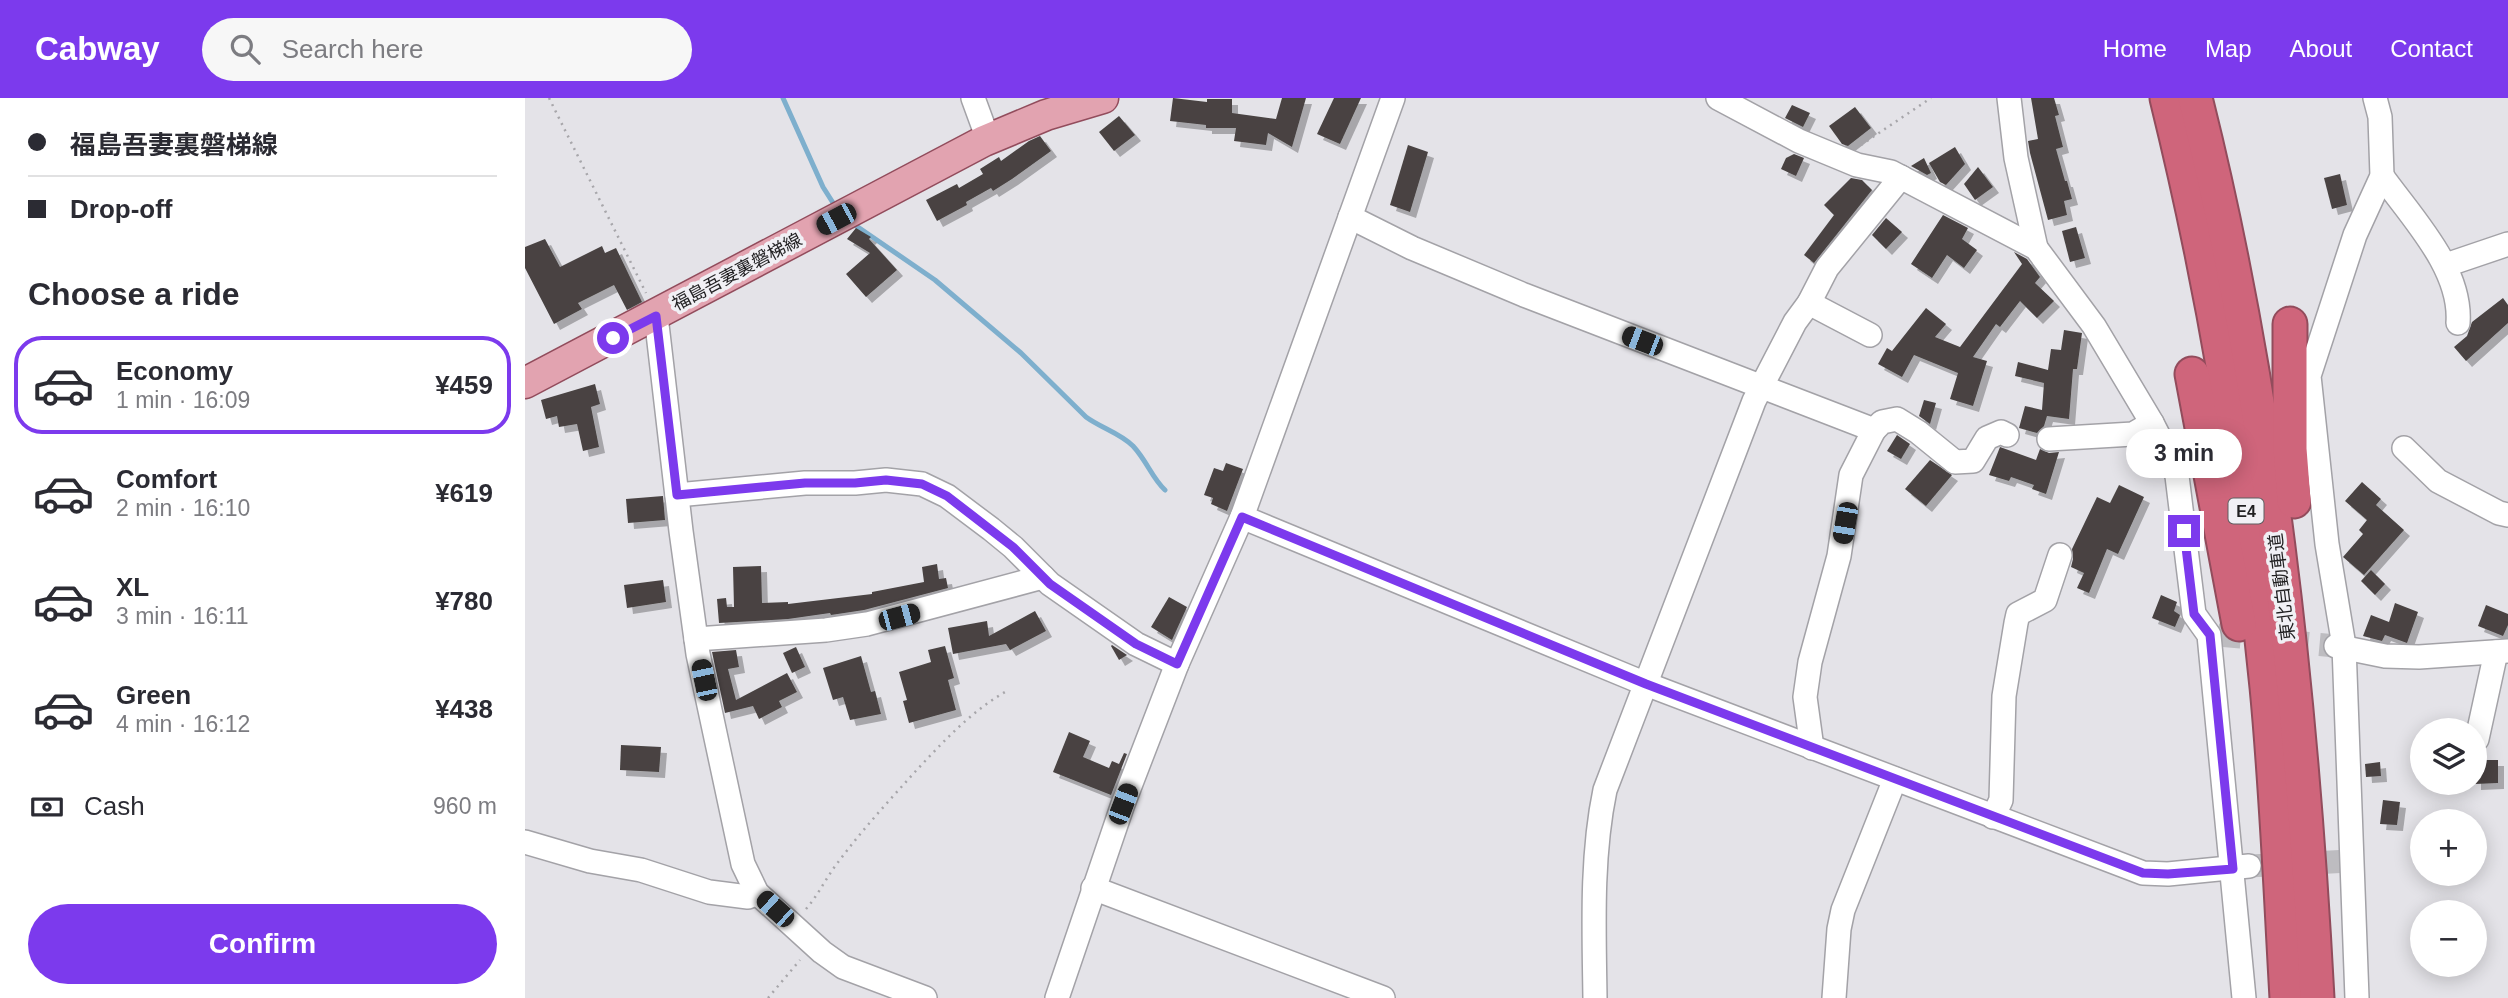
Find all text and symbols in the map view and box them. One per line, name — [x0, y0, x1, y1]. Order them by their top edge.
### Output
search box — [202, 18, 692, 81]
text: Cabway — [35, 30, 160, 67]
icon: search — [226, 30, 264, 68]
text: Search here — [282, 34, 423, 64]
text: Home — [2103, 35, 2167, 62]
text: Map — [2205, 35, 2252, 62]
text: About — [2290, 35, 2352, 62]
text: Contact — [2390, 35, 2473, 62]
text: 福島吾妻裏磐梯線 — [70, 130, 278, 160]
text: Drop-off — [70, 194, 173, 224]
car — [813, 200, 860, 238]
street label: 福島吾妻裏磐梯線 — [669, 229, 805, 315]
text: Choose a ride — [28, 276, 240, 312]
route start — [597, 322, 629, 354]
car — [1619, 324, 1666, 358]
icon: car — [32, 354, 95, 417]
text: Economy — [116, 356, 233, 386]
text: ¥459 — [435, 370, 493, 400]
text: 1 min · 16:09 — [116, 387, 250, 413]
callout: 3 min — [2126, 430, 2242, 478]
text: 3 min — [2154, 440, 2214, 466]
icon: car — [32, 462, 95, 525]
text: Comfort — [116, 464, 217, 494]
text: ¥619 — [435, 478, 493, 508]
text: 2 min · 16:10 — [116, 495, 250, 521]
road number: E4 — [2229, 498, 2263, 524]
car — [1832, 500, 1859, 546]
route end — [2168, 515, 2200, 547]
street label: 東北自動車道 — [2265, 532, 2299, 642]
icon: car — [32, 570, 95, 633]
text: XL — [116, 572, 149, 602]
text: ¥780 — [435, 586, 493, 616]
car — [876, 601, 923, 633]
text: 3 min · 16:11 — [116, 603, 249, 629]
car — [690, 657, 719, 703]
icon: car — [32, 678, 95, 741]
text: Green — [116, 680, 191, 710]
text: ¥438 — [435, 694, 493, 724]
text: 4 min · 16:12 — [116, 711, 250, 737]
map controls — [2410, 718, 2487, 977]
button: layers — [2410, 718, 2487, 795]
car — [1106, 781, 1141, 827]
icon: cash — [28, 788, 66, 826]
text: Cash — [84, 791, 145, 821]
text: 960 m — [433, 793, 497, 819]
button: + — [2410, 809, 2487, 886]
car — [753, 887, 798, 931]
button: − — [2410, 900, 2487, 977]
button: Confirm — [28, 904, 497, 984]

